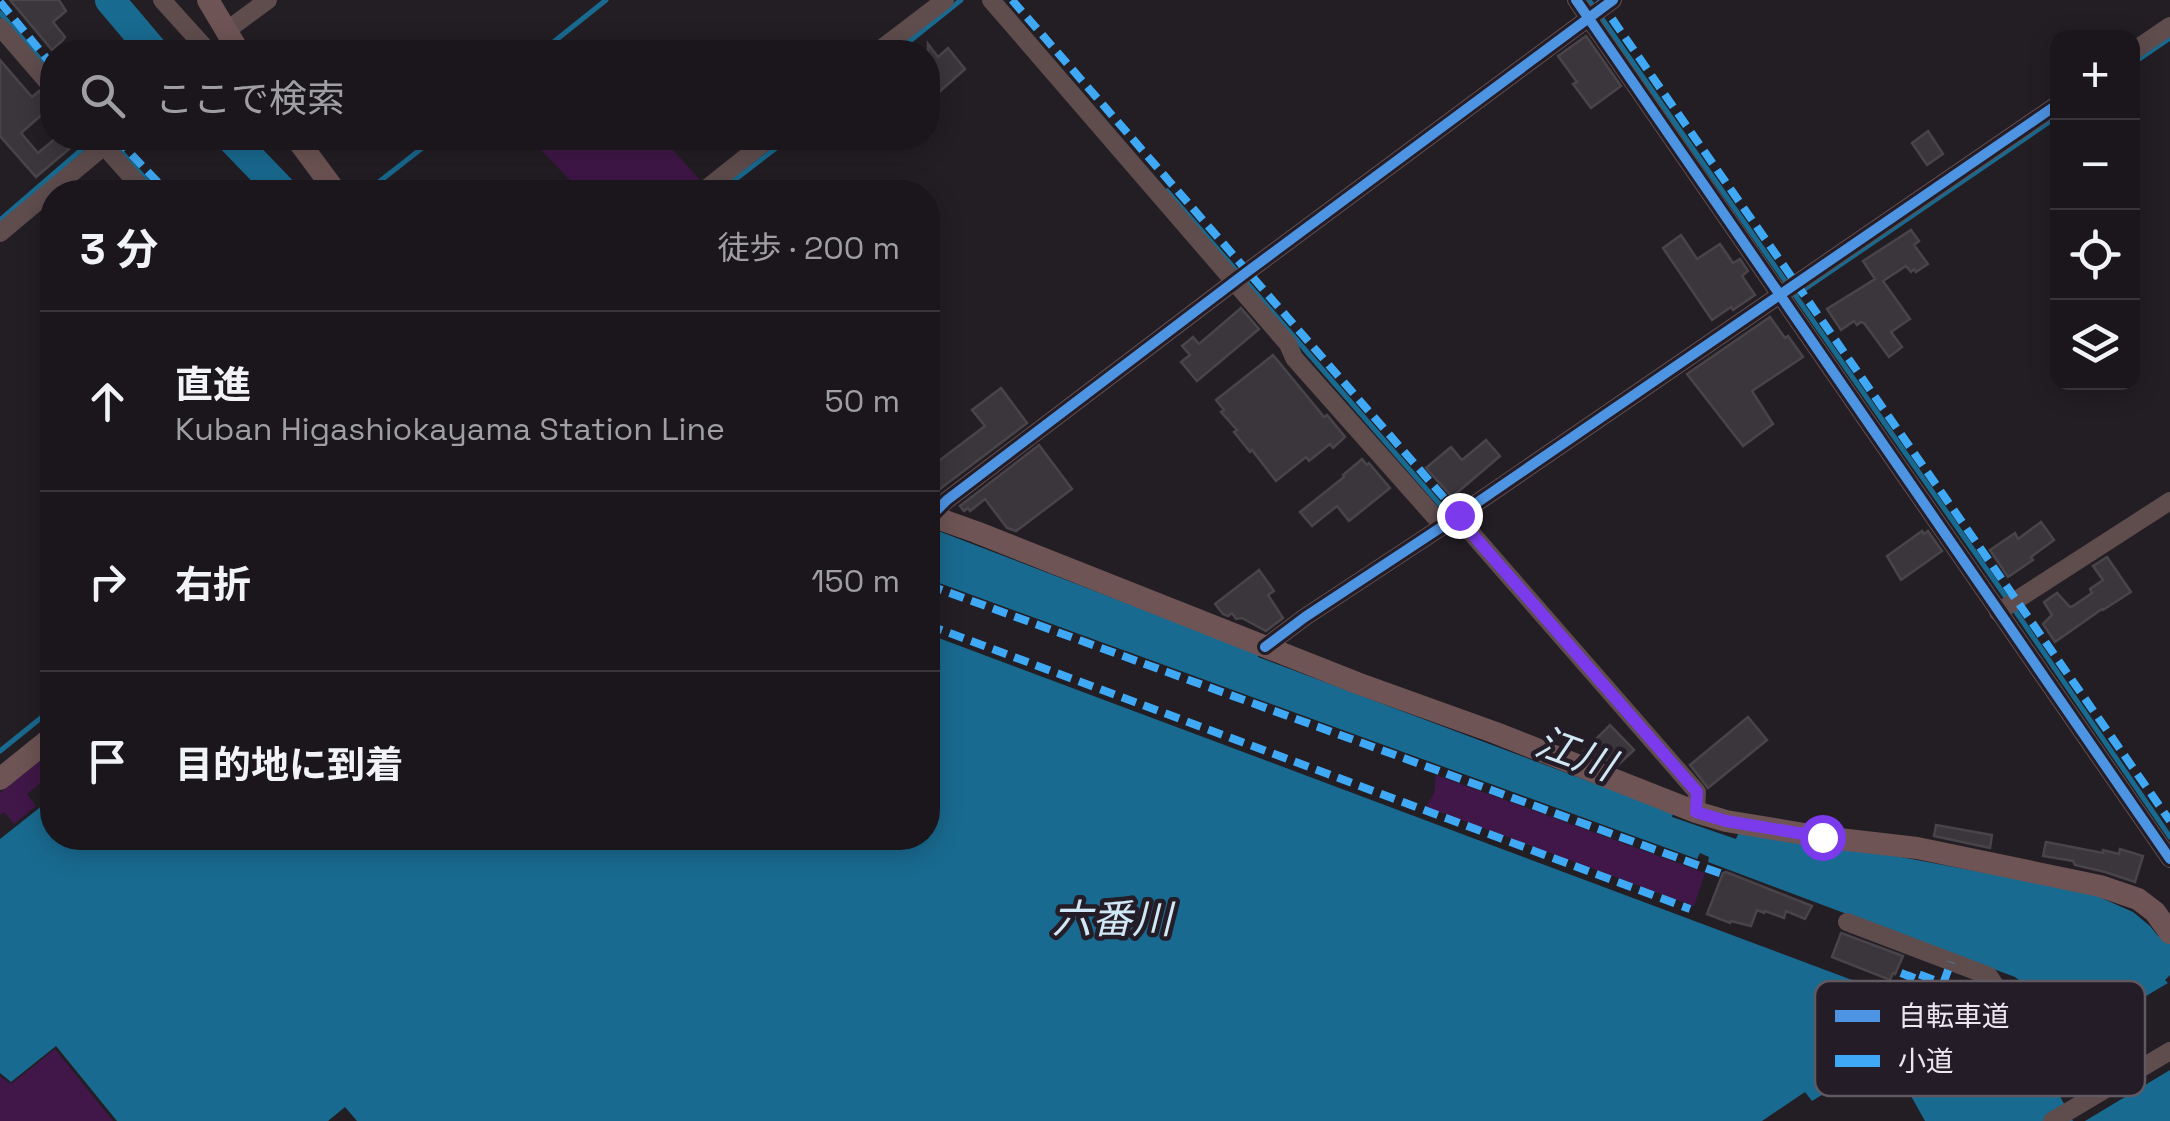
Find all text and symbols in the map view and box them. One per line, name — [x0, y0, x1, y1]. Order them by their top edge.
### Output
map controls — [2050, 30, 2140, 390]
button: + — [2050, 30, 2140, 120]
search box — [40, 40, 940, 150]
icon: search — [75, 68, 130, 123]
text: ここで検索 — [155, 75, 345, 123]
button: − — [2050, 120, 2140, 210]
button: locate — [2050, 210, 2140, 300]
text: 3 分 — [80, 223, 158, 276]
text: 徒歩 · 200 m — [718, 228, 900, 268]
button: layers — [2050, 300, 2140, 390]
text: 直進 — [175, 361, 251, 409]
icon: ahead — [80, 374, 135, 429]
text: 50 m — [825, 381, 900, 421]
text: Kuban Higashiokayama Station Line — [175, 409, 725, 449]
route end — [1437, 493, 1483, 539]
icon: right — [80, 554, 135, 609]
text: 右折 — [175, 561, 251, 609]
text: 150 m — [811, 561, 900, 601]
water label: 江川 — [1529, 716, 1625, 793]
icon: arrive — [80, 734, 135, 789]
text: 目的地に到着 — [175, 741, 403, 789]
route start — [1800, 815, 1846, 861]
water label: 六番川 — [1052, 894, 1176, 945]
legend — [1815, 981, 2145, 1096]
text: 自転車道 — [1898, 998, 2010, 1034]
text: 小道 — [1898, 1043, 1954, 1079]

